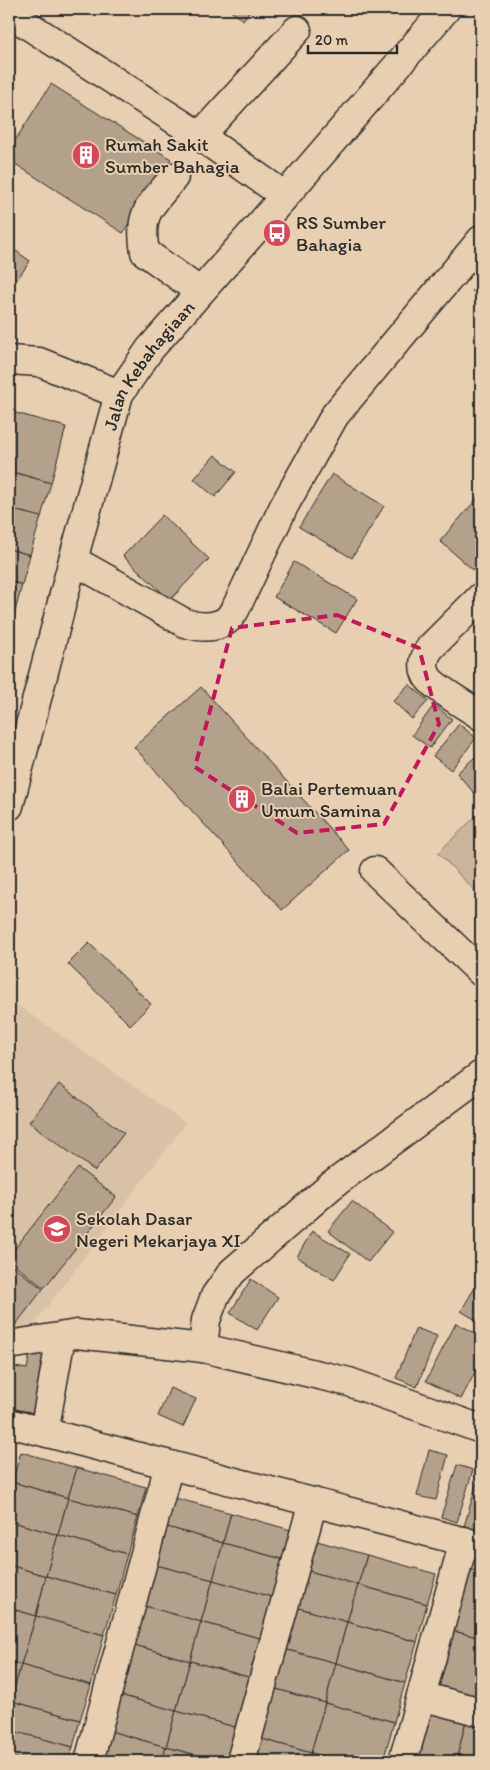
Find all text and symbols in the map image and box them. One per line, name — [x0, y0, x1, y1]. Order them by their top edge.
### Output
scale bar — [308, 22, 396, 54]
text: 20 m — [315, 31, 349, 49]
place label: Rumah Sakit Sumber Bahagia — [105, 133, 240, 178]
building icon: Rumah Sakit Sumber Bahagia — [71, 140, 101, 170]
place label: RS Sumber Bahagia — [296, 211, 386, 256]
bus stop icon: RS Sumber Bahagia — [262, 218, 292, 248]
street label: Jalan Kebahagiaan — [99, 296, 200, 433]
place label: Balai Pertemuan Umum Samina — [261, 777, 397, 822]
building icon: Balai Pertemuan Umum Samina — [227, 784, 257, 814]
place label: Sekolah Dasar Negeri Mekarjaya XI — [76, 1207, 241, 1252]
school or university icon: Sekolah Dasar Negeri Mekarjaya XI — [42, 1214, 72, 1244]

